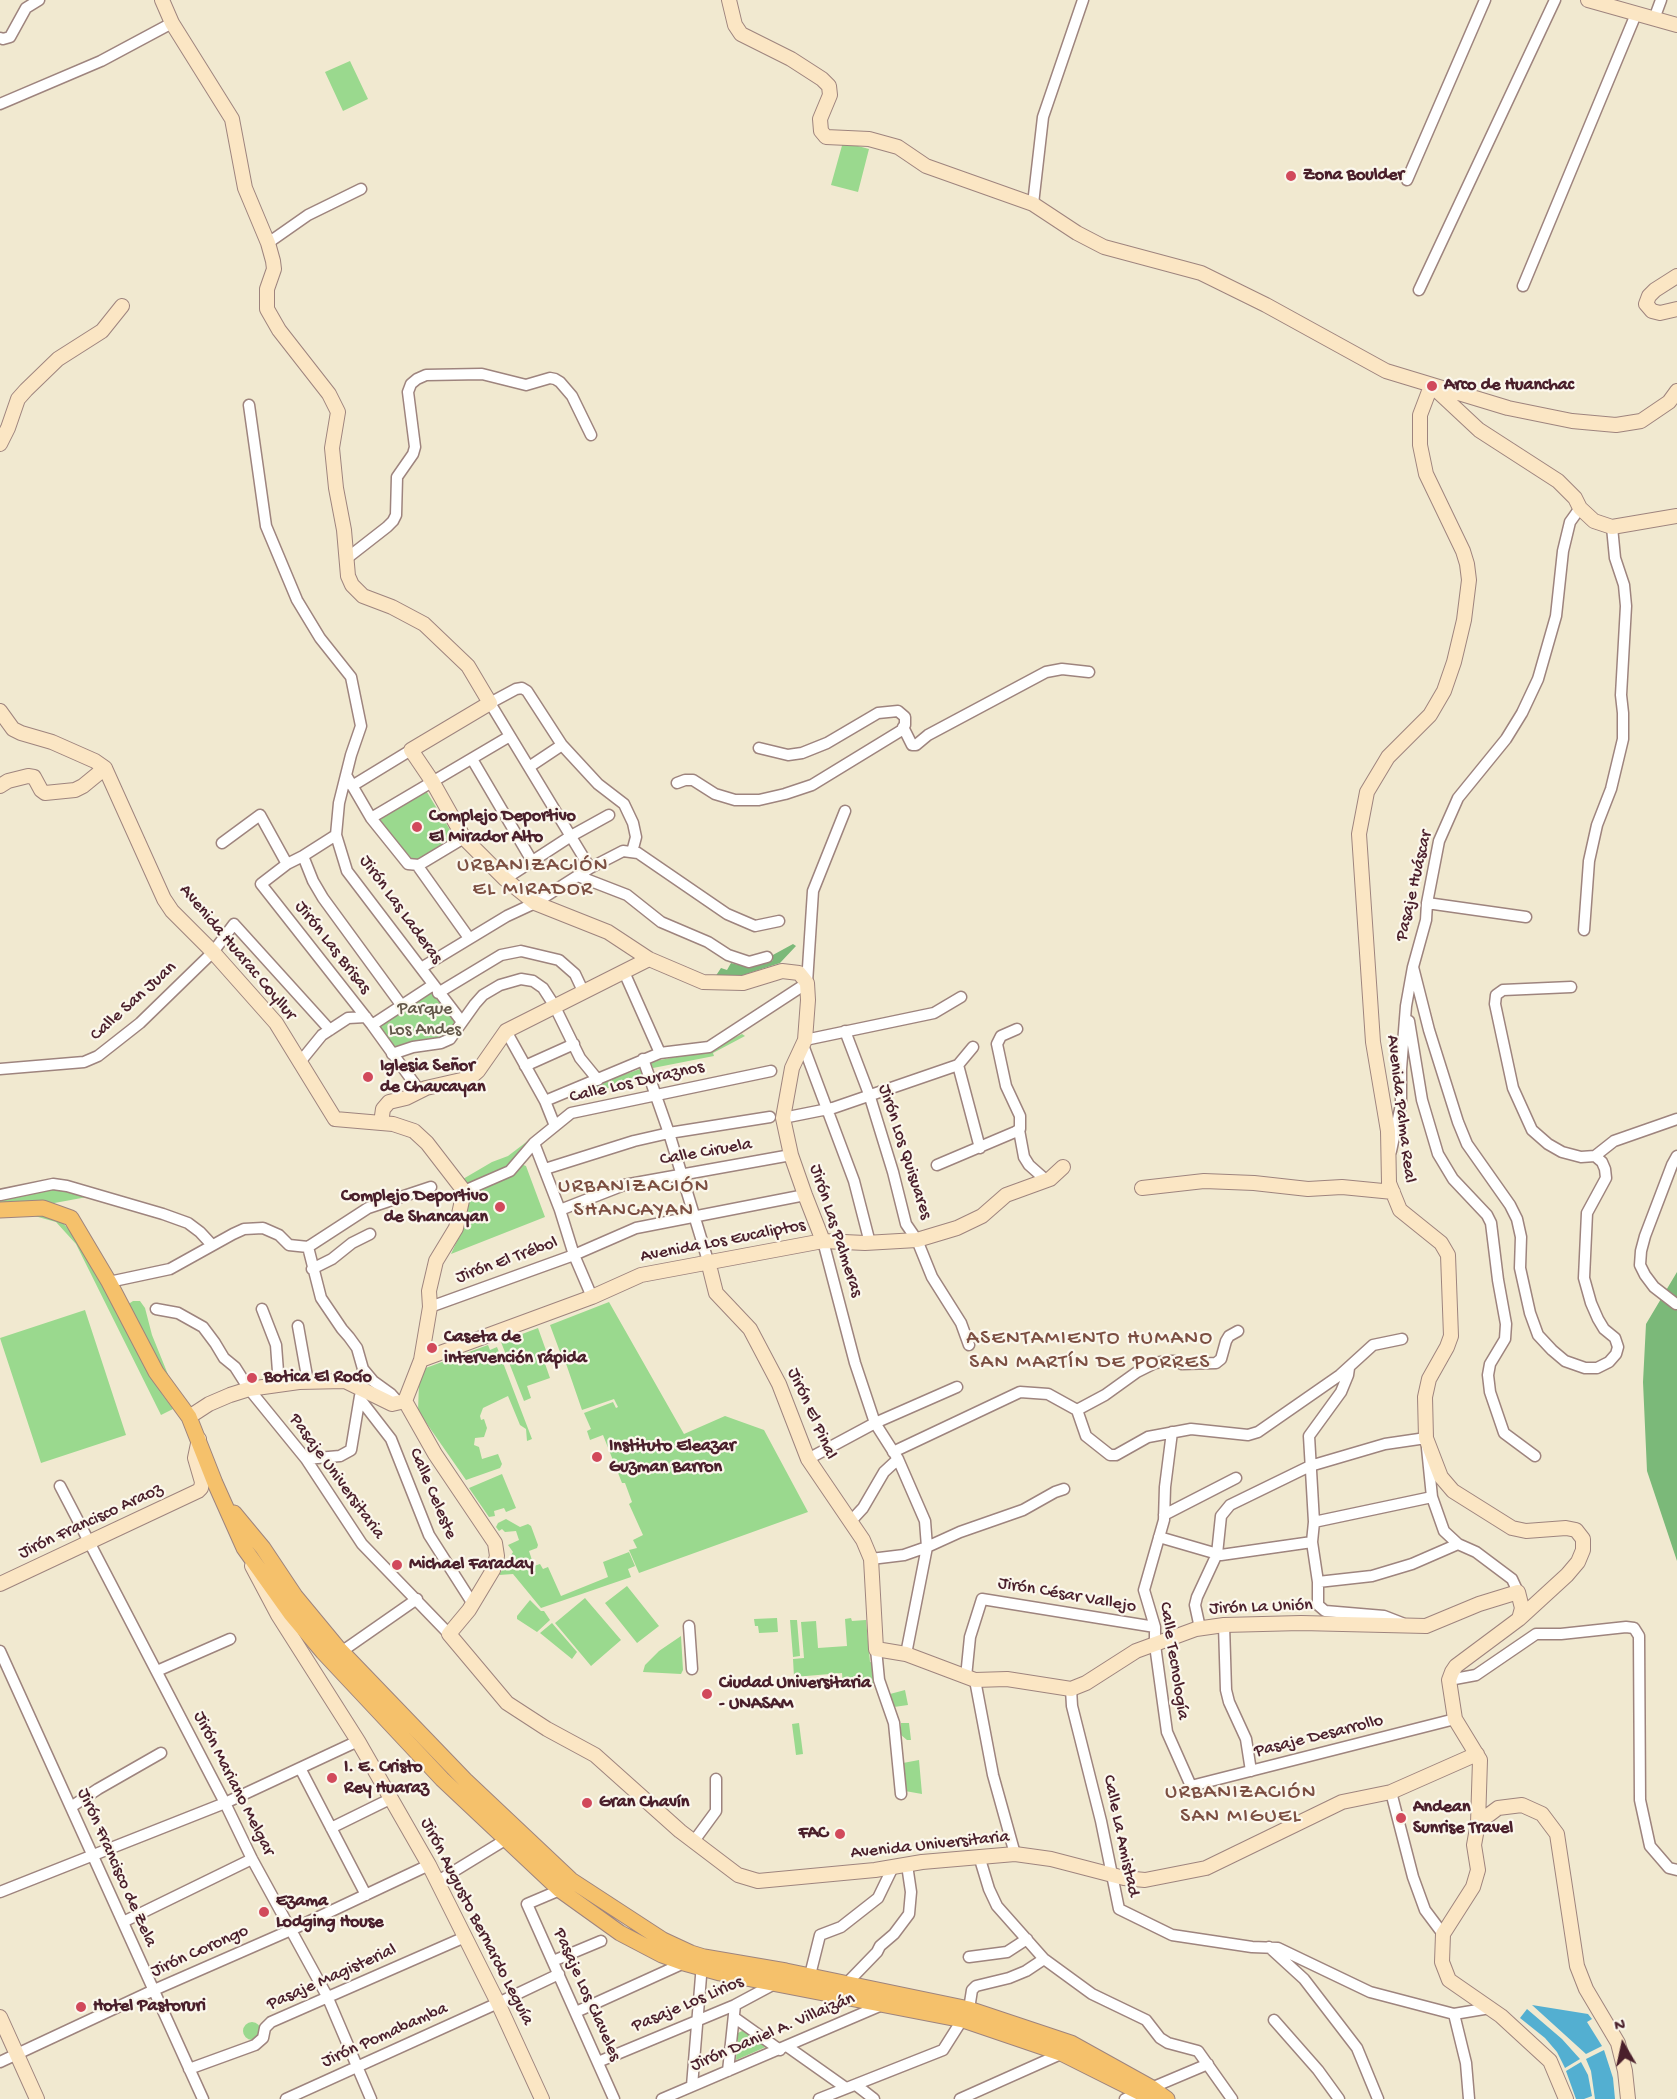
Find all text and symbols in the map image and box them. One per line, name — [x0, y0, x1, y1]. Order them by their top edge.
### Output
place label: Zona Boulder — [1303, 165, 1404, 187]
marker: Zona Boulder — [1284, 169, 1298, 183]
place label: Arco de Huanchac — [1444, 375, 1574, 397]
marker: Arco de Huanchac — [1425, 379, 1439, 393]
place label: Complejo Deportivo El Mirador Alto — [429, 806, 576, 848]
marker: Complejo Deportivo El Mirador Alto — [410, 820, 424, 834]
street label: Pasaje Huáscar — [1392, 828, 1438, 944]
street label: Jirón Las Laderas — [353, 852, 447, 968]
district label: URBANIZACIÓN EL MIRADOR — [457, 854, 609, 904]
street label: Avenida Huarac Coyllur — [174, 880, 300, 1026]
street label: Jirón Las Brisas — [289, 897, 375, 999]
street label: Calle San Juan — [86, 958, 182, 1046]
park label: Parque Los Andes — [389, 999, 461, 1042]
street label: Avenida Palma Real — [1380, 1034, 1420, 1184]
place label: Iglesia Señor de Chaucayan — [380, 1056, 485, 1098]
street label: Calle Los Duraznos — [568, 1057, 706, 1109]
marker: Iglesia Señor de Chaucayan — [361, 1070, 375, 1084]
street label: Jirón Los Quisuares — [872, 1082, 936, 1222]
street label: Calle Ciruela — [658, 1134, 754, 1172]
street label: Jirón Las Palmeras — [803, 1162, 867, 1300]
district label: URBANIZACIÓN SHANCAYAN — [558, 1175, 710, 1225]
place label: Complejo Deportivo de Shancayan — [341, 1186, 488, 1228]
marker: Complejo Deportivo de Shancayan — [493, 1200, 507, 1214]
street label: Avenida Los Eucaliptos — [639, 1215, 807, 1269]
street label: Jirón El Trébol — [453, 1233, 561, 1289]
place label: Caseta de intervención rápida — [444, 1327, 587, 1370]
district label: ASENTAMIENTO HUMANO SAN MARTÍN DE PORRES — [966, 1327, 1214, 1377]
marker: Caseta de intervención rápida — [425, 1341, 439, 1355]
street label: Jirón El Pinal — [781, 1365, 841, 1463]
place label: Botica El Rocío — [264, 1367, 372, 1389]
marker: Botica El Rocío — [245, 1371, 259, 1385]
street label: Pasaje Universitaria — [283, 1410, 389, 1544]
place label: Instituto Eleazar Guzman Barron — [609, 1436, 735, 1478]
street label: Calle Celeste — [403, 1445, 461, 1543]
marker: Instituto Eleazar Guzman Barron — [590, 1450, 604, 1464]
street label: Jirón Francisco Araoz — [15, 1479, 167, 1565]
place label: Michael Faraday — [409, 1554, 534, 1576]
marker: Michael Faraday — [390, 1558, 404, 1572]
street label: Jirón César Vallejo — [996, 1573, 1138, 1619]
street label: Jirón La Unión — [1209, 1595, 1313, 1621]
street label: Calle Tecnología — [1153, 1601, 1193, 1721]
place label: Ciudad Universitaria - UNASAM — [719, 1673, 871, 1716]
marker: Ciudad Universitaria - UNASAM — [700, 1687, 714, 1701]
street label: Jirón Mariano Melgar — [187, 1708, 279, 1860]
street label: Pasaje Desarrollo — [1252, 1711, 1386, 1763]
place label: I. E. Cristo Rey Huaraz — [344, 1757, 429, 1800]
marker: I. E. Cristo Rey Huaraz — [325, 1771, 339, 1785]
street label: Calle La Amistad — [1097, 1773, 1143, 1899]
district label: URBANIZACIÓN SAN MIGUEL — [1165, 1781, 1317, 1831]
street label: Jirón Francisco de Zela — [71, 1785, 161, 1951]
place label: Gran Chavín — [599, 1792, 689, 1814]
marker: Gran Chavín — [580, 1796, 594, 1810]
place label: Andean Sunrise Travel — [1413, 1797, 1513, 1840]
marker: Andean Sunrise Travel — [1394, 1811, 1408, 1825]
street label: Jirón Augusto Bernardo Leguía — [414, 1815, 538, 2029]
place label: FAC — [798, 1823, 828, 1845]
marker: FAC — [833, 1827, 847, 1841]
street label: Avenida Universitaria — [849, 1827, 1011, 1865]
place label: Ezama Lodging House — [276, 1891, 384, 1934]
marker: Ezama Lodging House — [257, 1905, 271, 1919]
street label: Jirón Corongo — [148, 1921, 252, 1983]
street label: Pasaje Los Claveles — [547, 1925, 625, 2065]
street label: Pasaje Magisterial — [264, 1940, 400, 2016]
street label: Pasaje Los Lirios — [629, 1972, 747, 2038]
street label: Jirón Daniel A. Villaizán — [688, 1989, 858, 2077]
place label: Hotel Pastoruri — [93, 1996, 206, 2018]
street label: Jirón Pomabamba — [319, 1999, 451, 2073]
marker: Hotel Pastoruri — [74, 2000, 88, 2014]
north arrow — [1593, 2015, 1653, 2075]
text: N — [1613, 2017, 1627, 2037]

